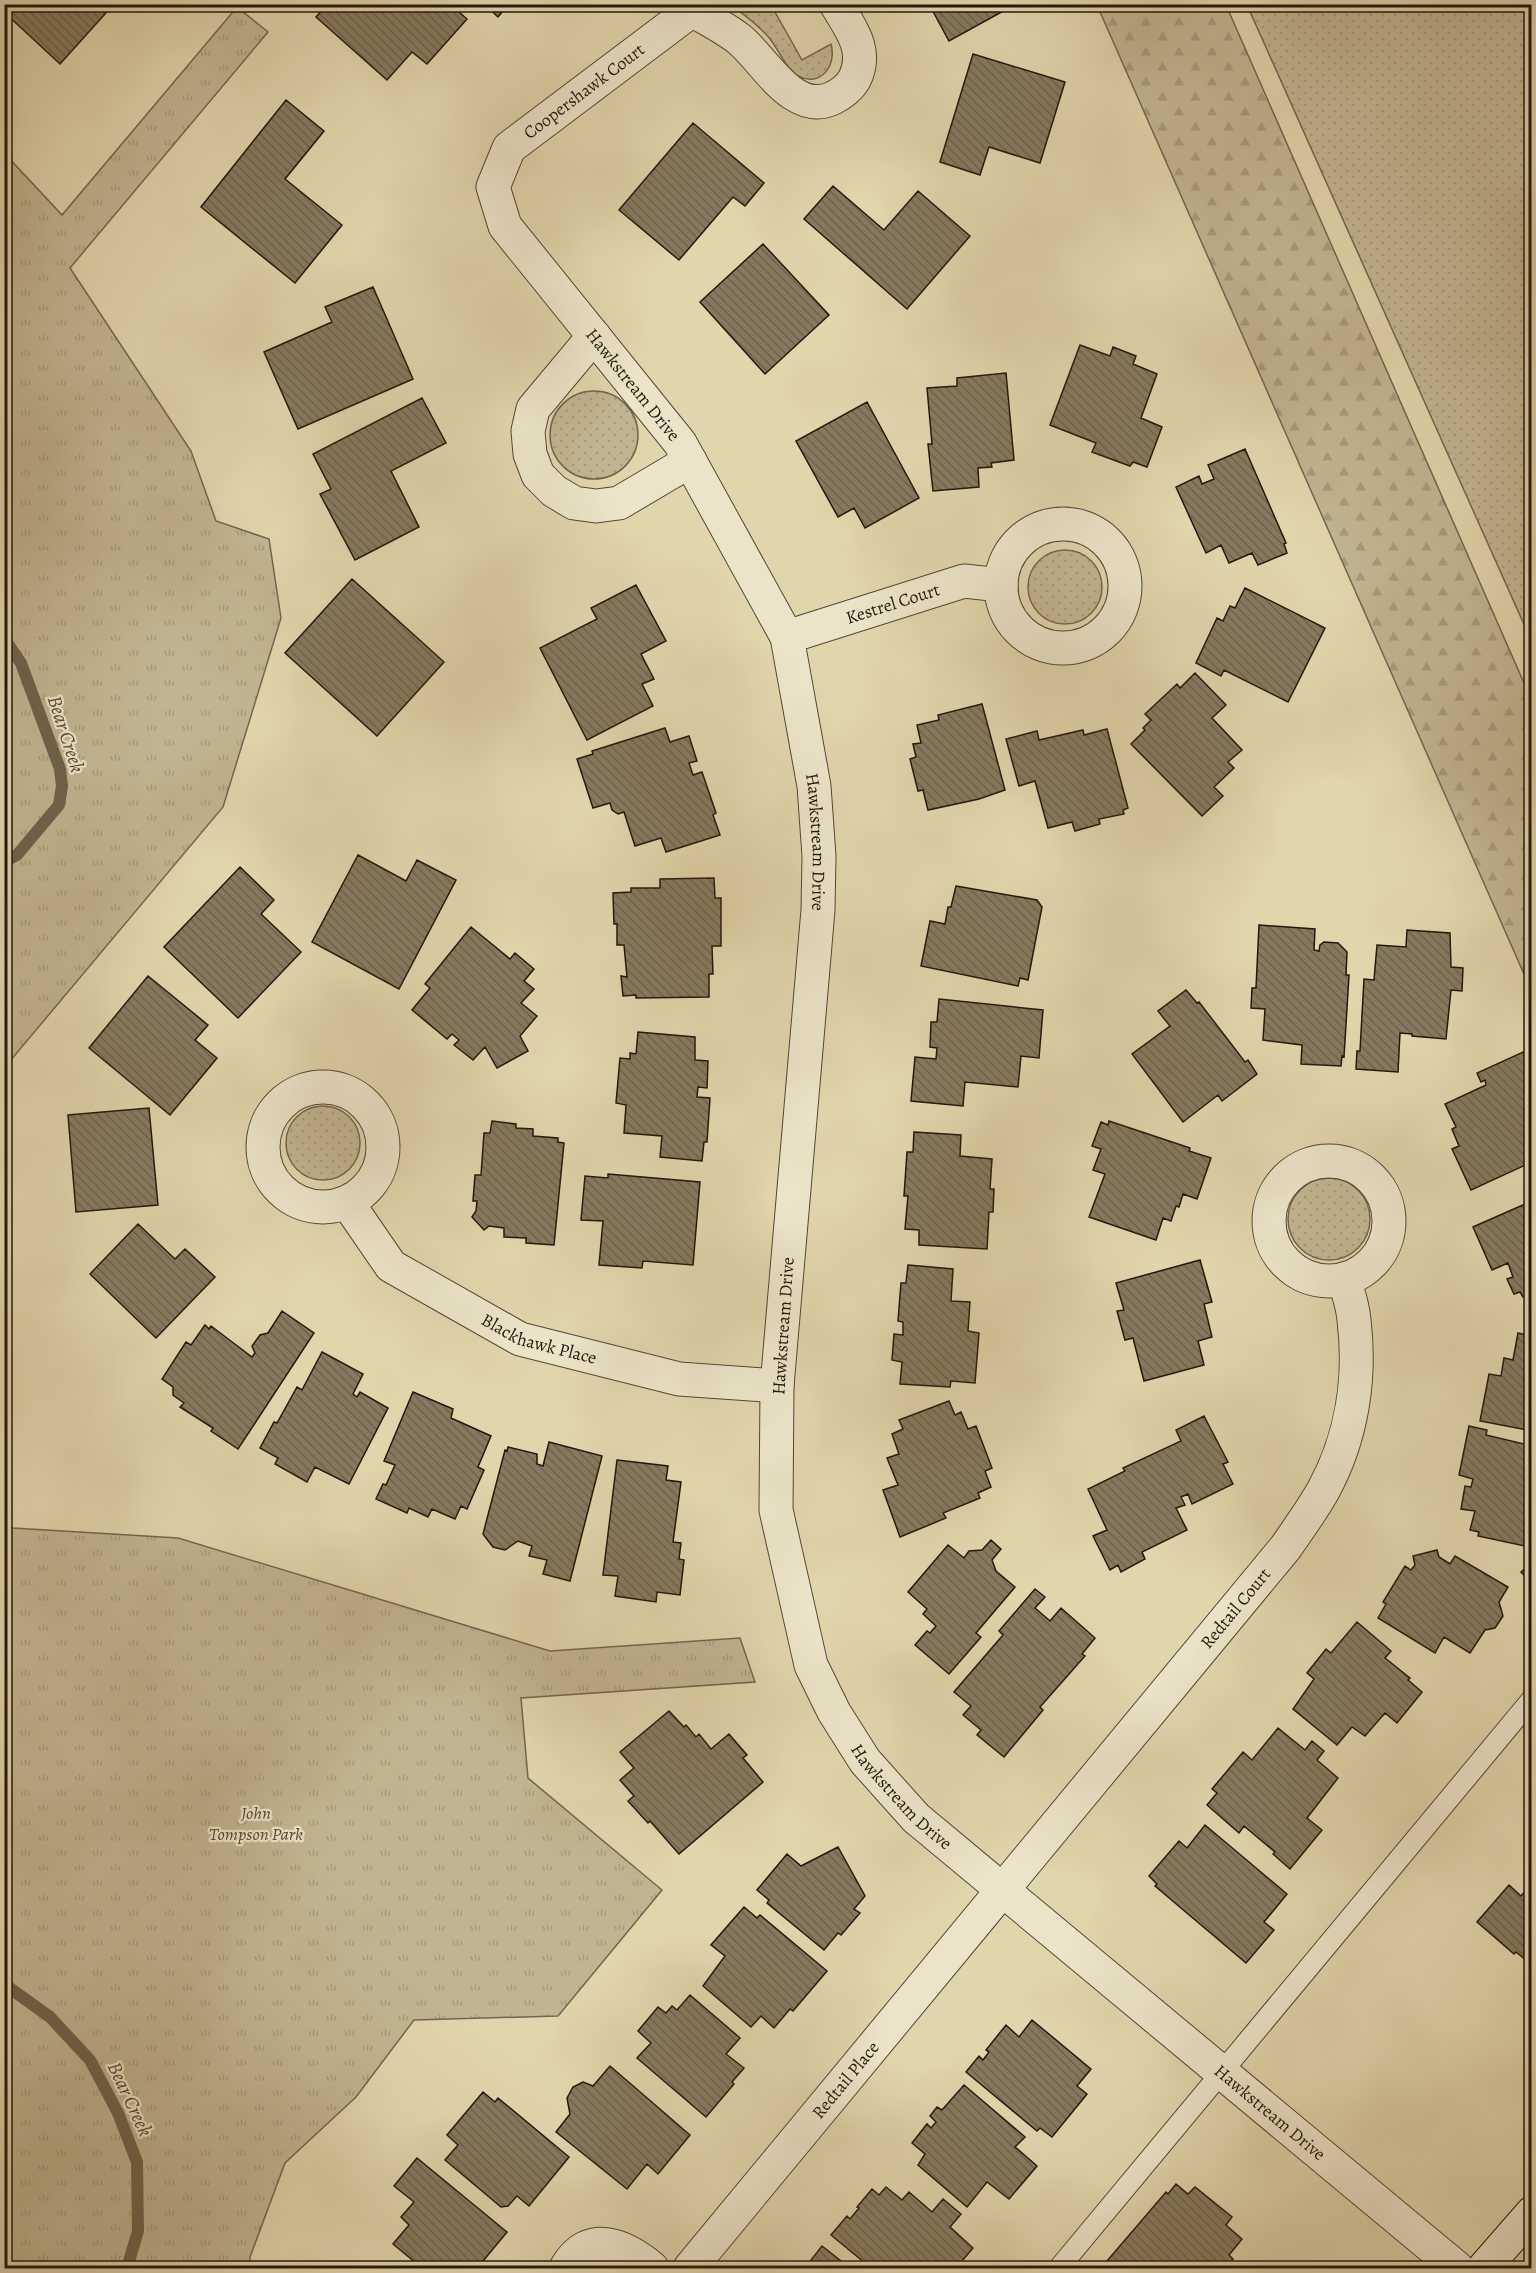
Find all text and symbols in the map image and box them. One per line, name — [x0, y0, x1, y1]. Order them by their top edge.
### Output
street label: Coopershawk Court — [519, 37, 650, 144]
street label: Hawkstream Drive — [580, 323, 686, 446]
street label: Kestrel Court — [843, 577, 943, 630]
water label: Bear Creek — [41, 692, 91, 776]
street label: Hawkstream Drive — [800, 771, 831, 911]
street label: Hawkstream Drive — [766, 1256, 800, 1396]
street label: Blackhawk Place — [477, 1308, 599, 1370]
street label: Redtail Court — [1195, 1563, 1276, 1654]
street label: Hawkstream Drive — [845, 1739, 957, 1855]
park label: John Tompson Park — [209, 1801, 303, 1846]
street label: Redtail Place — [806, 2036, 885, 2124]
water label: Bear Creek — [101, 2057, 159, 2141]
street label: Hawkstream Drive — [1209, 2059, 1331, 2166]

